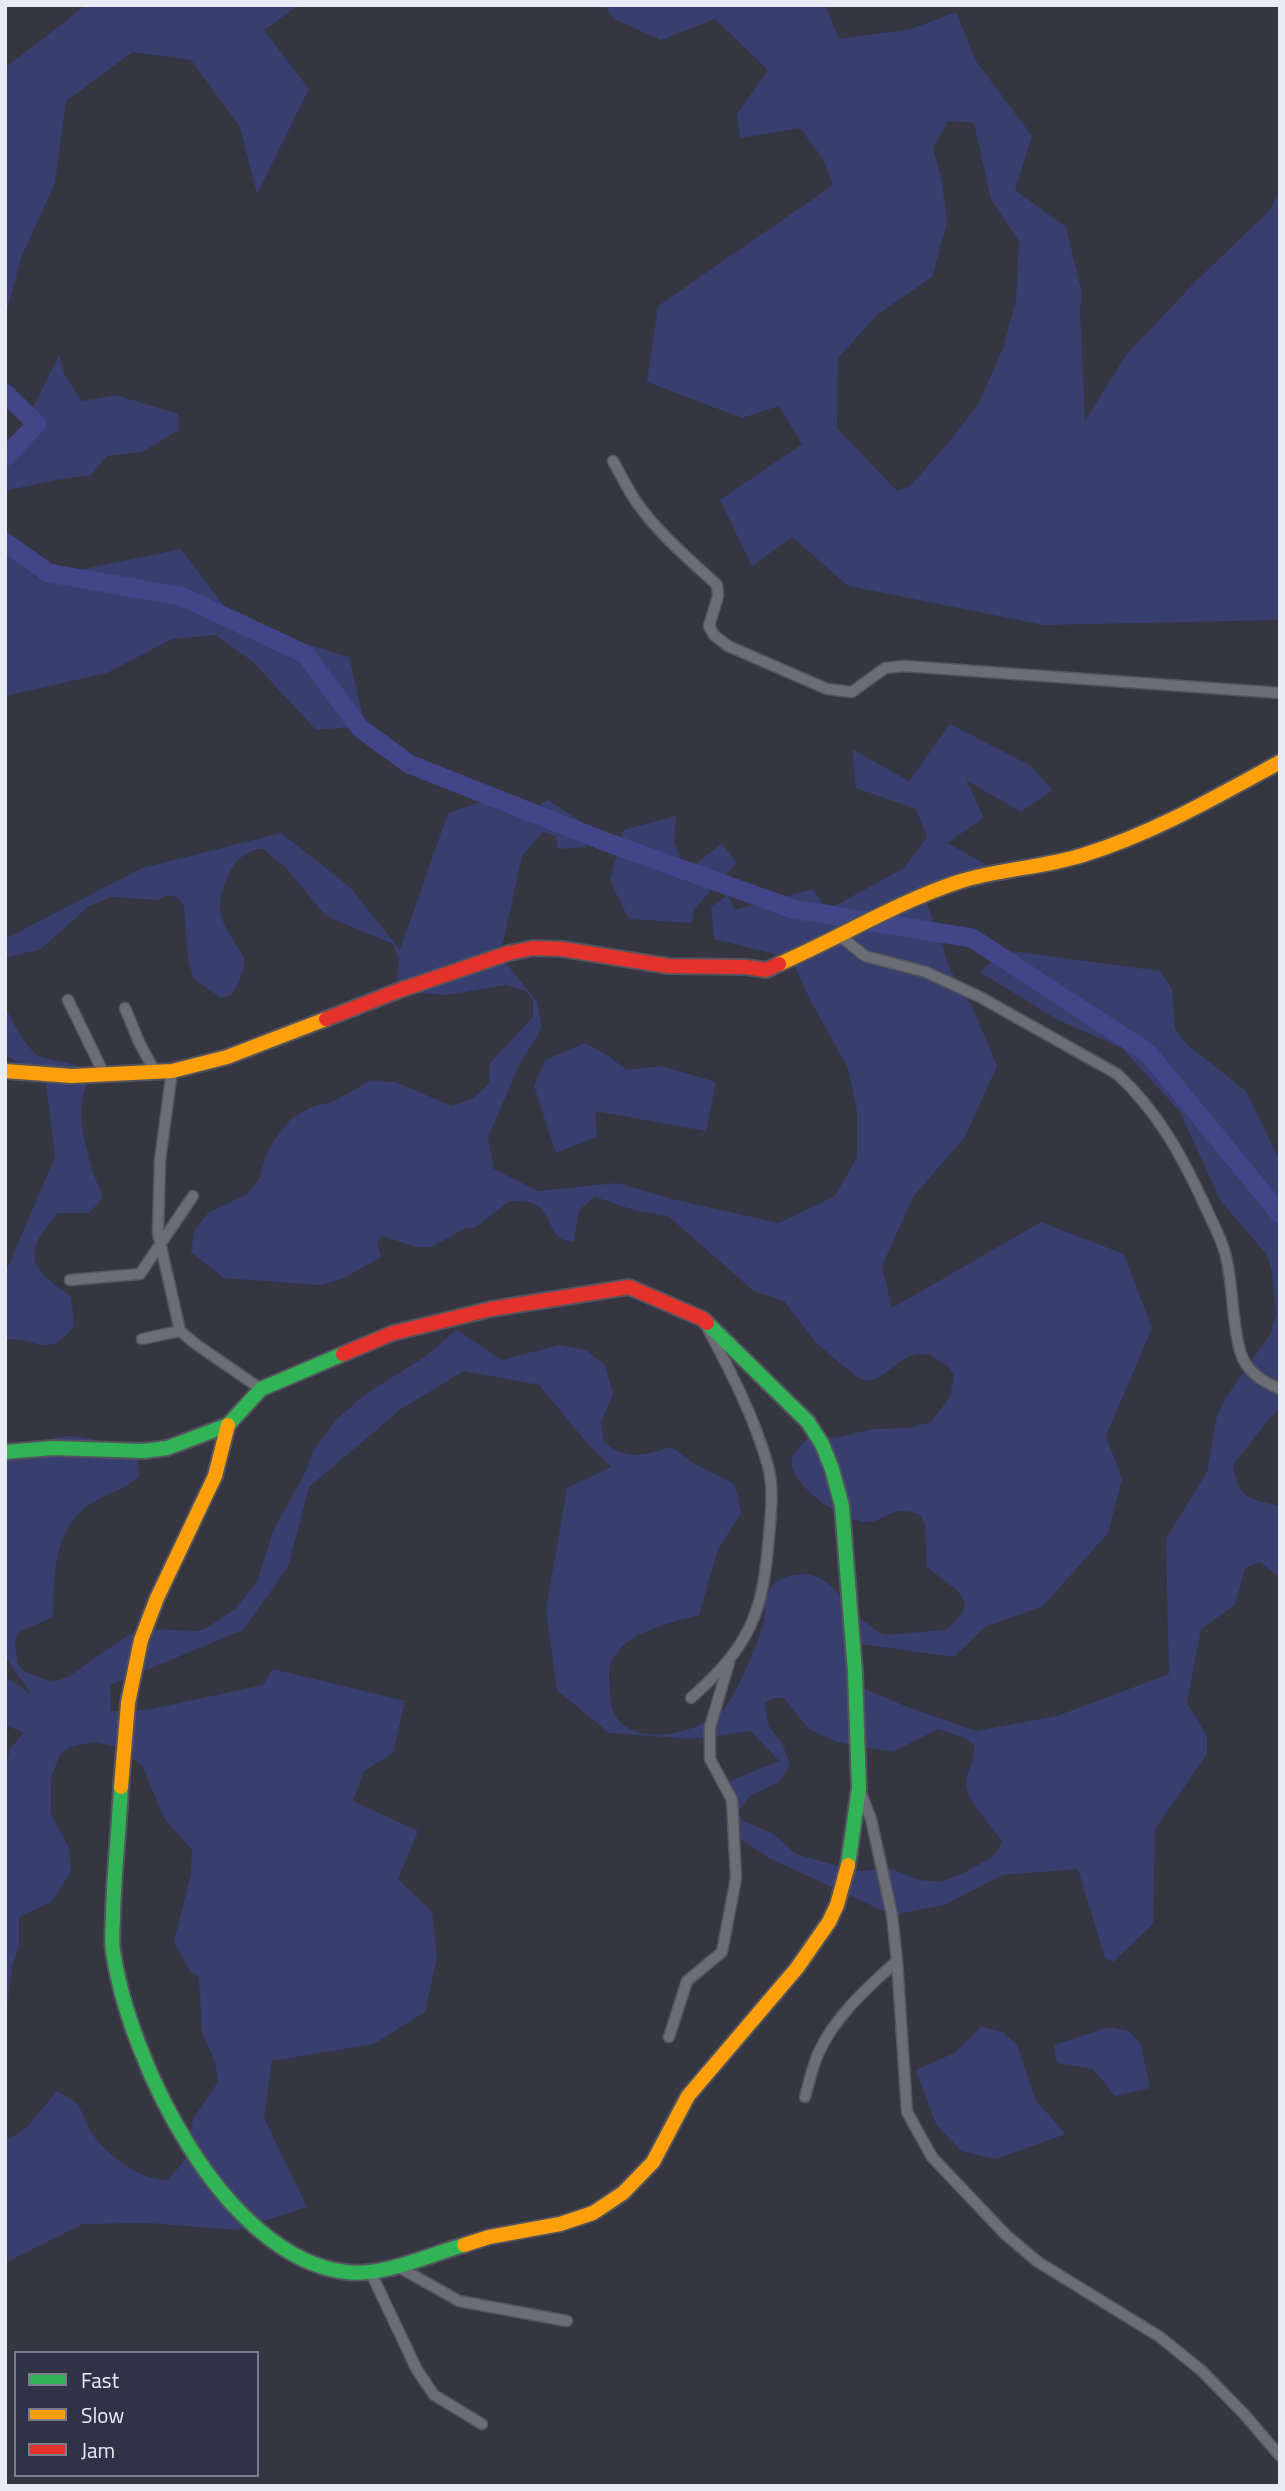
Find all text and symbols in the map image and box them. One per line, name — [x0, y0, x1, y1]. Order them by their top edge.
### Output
legend — [14, 2351, 259, 2477]
text: Fast — [81, 2364, 119, 2396]
text: Slow — [81, 2399, 124, 2431]
text: Jam — [81, 2434, 115, 2466]

